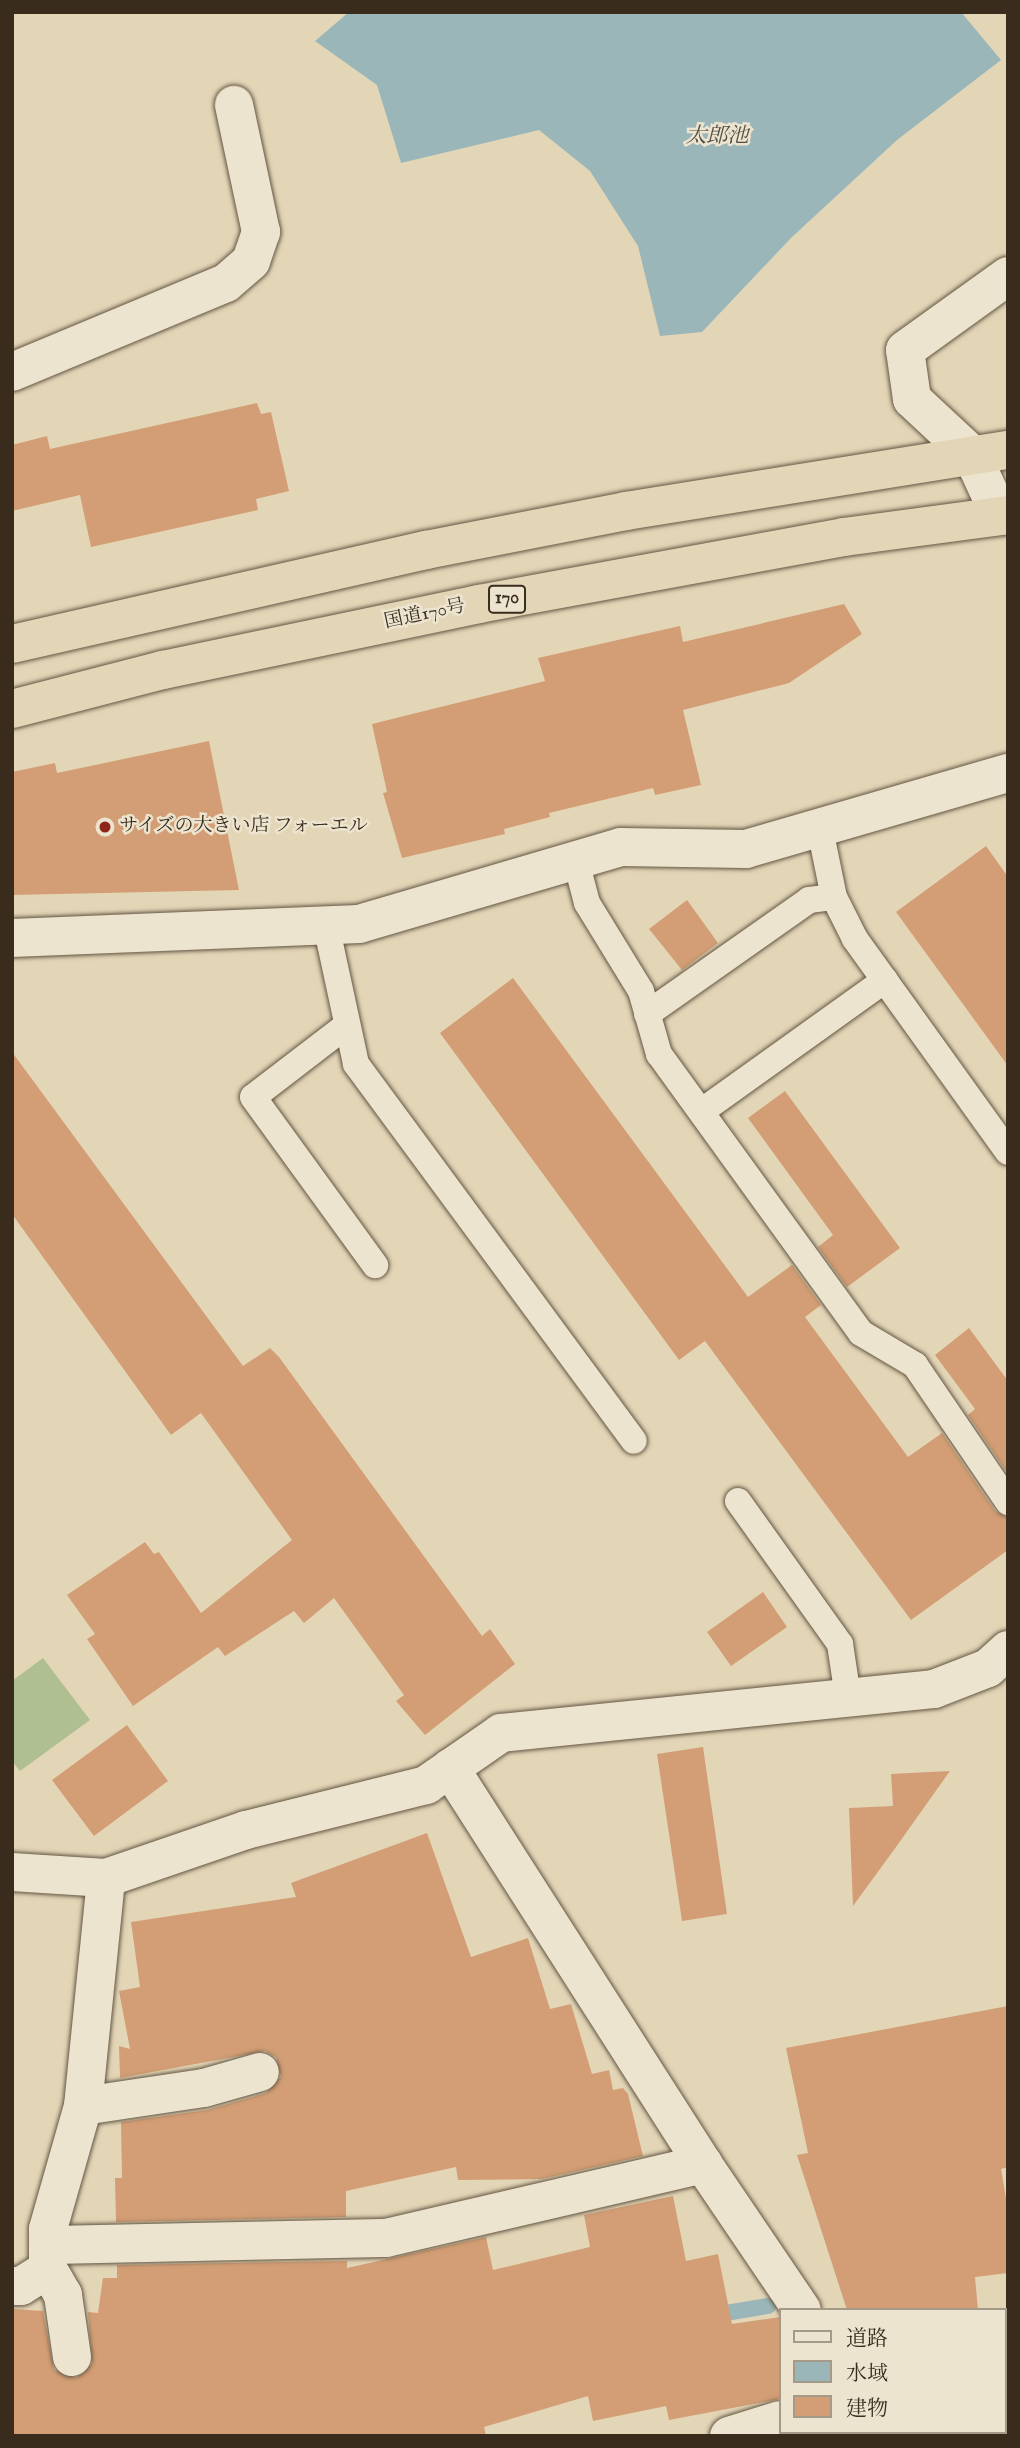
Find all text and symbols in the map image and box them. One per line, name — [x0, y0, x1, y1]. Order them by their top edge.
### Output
water label: 太郎池 — [686, 124, 748, 150]
road number: 170 — [488, 584, 526, 614]
street label: 国道170号 — [382, 595, 468, 635]
place label: サイズの大きい店 フォーエル — [119, 816, 370, 838]
marker: サイズの大きい店 フォーエル — [97, 819, 113, 835]
legend — [778, 2308, 1006, 2434]
text: 道路 — [846, 2326, 888, 2353]
text: 水域 — [846, 2361, 888, 2388]
text: 建物 — [846, 2396, 888, 2423]

